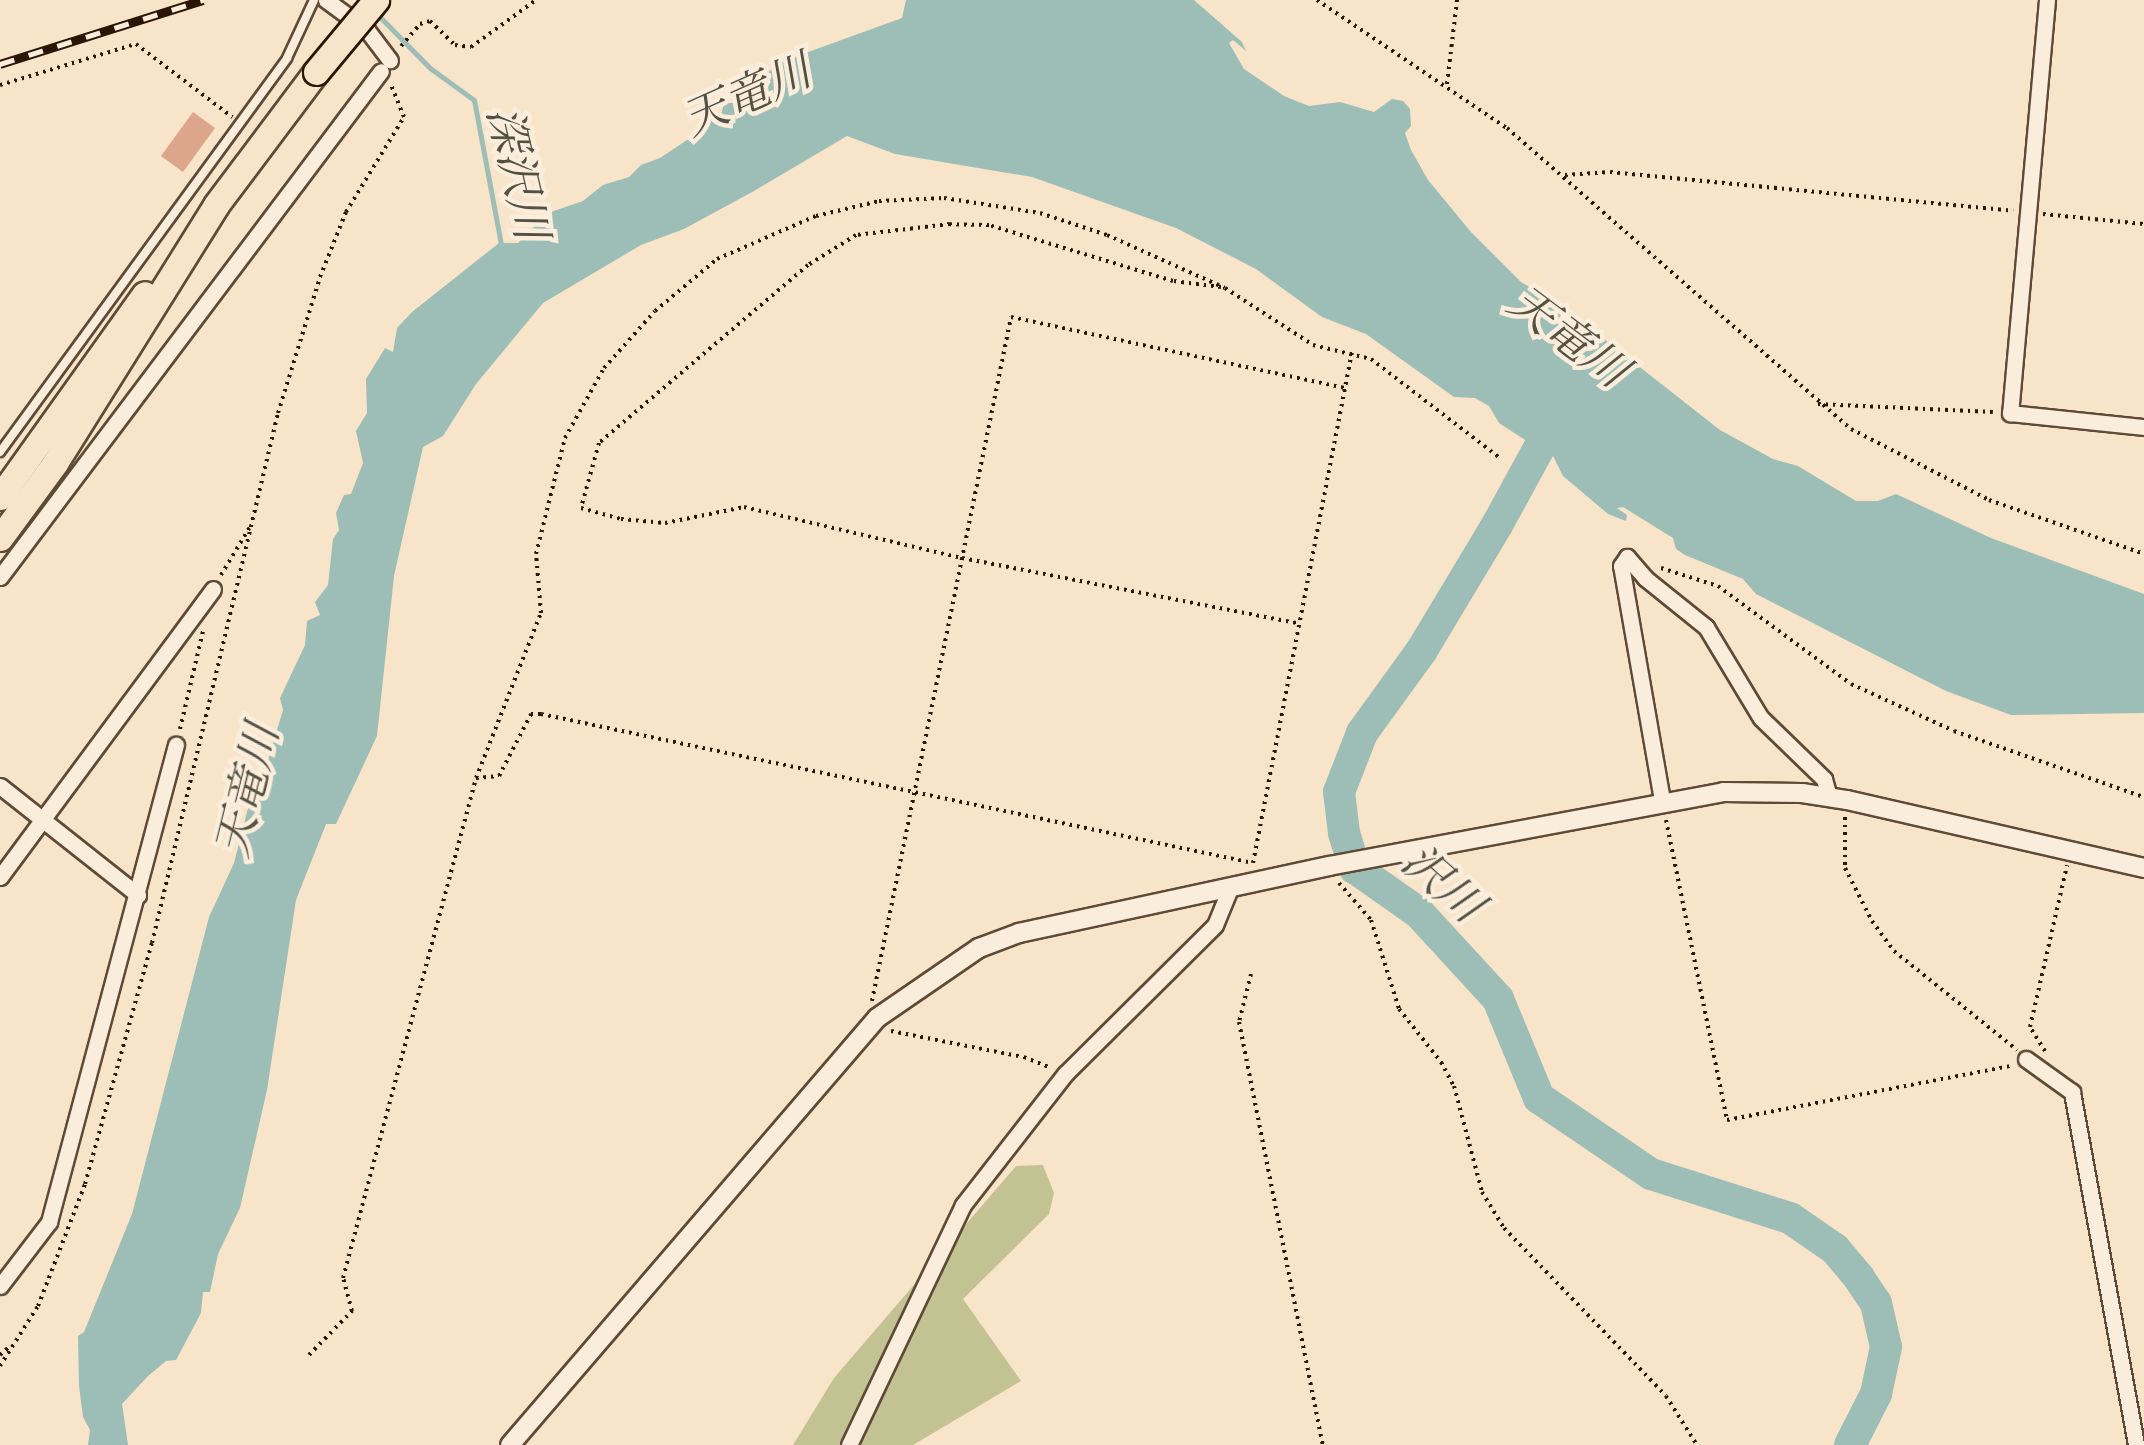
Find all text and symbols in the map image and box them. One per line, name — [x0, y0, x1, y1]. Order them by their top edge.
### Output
water label: 天竜川 — [674, 44, 820, 148]
water label: 深沢川 — [476, 101, 558, 245]
water label: 天竜川 — [1498, 275, 1638, 399]
water label: 天竜川 — [205, 719, 291, 863]
water label: 沢川 — [1390, 834, 1494, 934]

